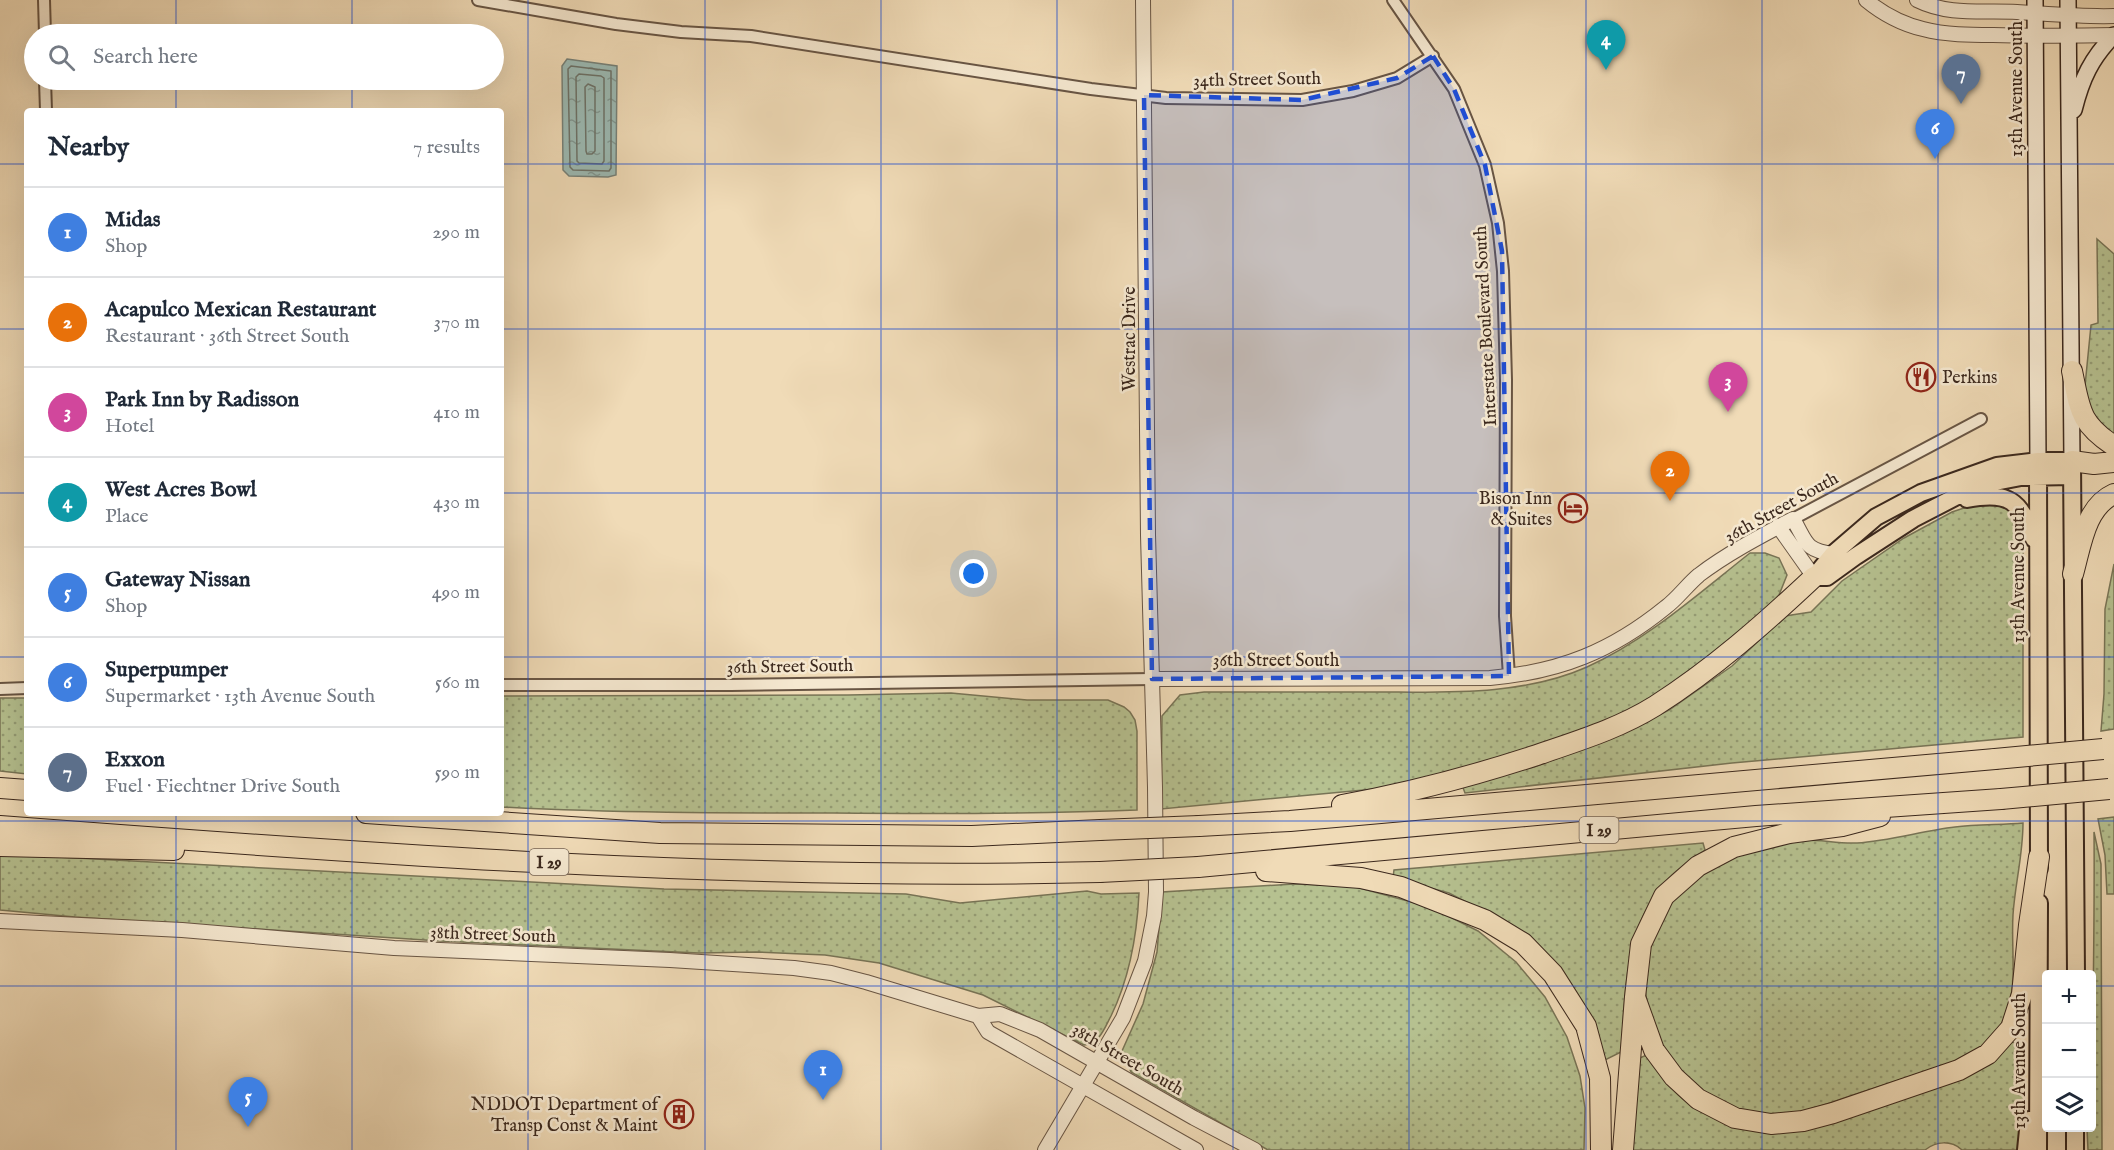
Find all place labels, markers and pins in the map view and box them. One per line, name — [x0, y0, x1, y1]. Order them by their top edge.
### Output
pin: 4 — [1586, 20, 1626, 70]
pin: 7 — [1942, 54, 1980, 104]
pin: 6 — [1916, 110, 1954, 159]
restaurant icon: Perkins — [1905, 361, 1937, 393]
pin: 3 — [1708, 362, 1748, 412]
place label: Perkins — [1942, 367, 1997, 390]
pin: 2 — [1650, 452, 1690, 501]
place label: Bison Inn & Suites — [1479, 488, 1552, 532]
hotel icon: Bison Inn & Suites — [1557, 492, 1589, 524]
pin: 1 — [804, 1050, 842, 1100]
pin: 5 — [228, 1078, 268, 1127]
place label: NDDOT Department of Transp Const & Maint — [471, 1094, 661, 1138]
building icon: NDDOT Department of Transp Const & Maint — [663, 1098, 695, 1130]

